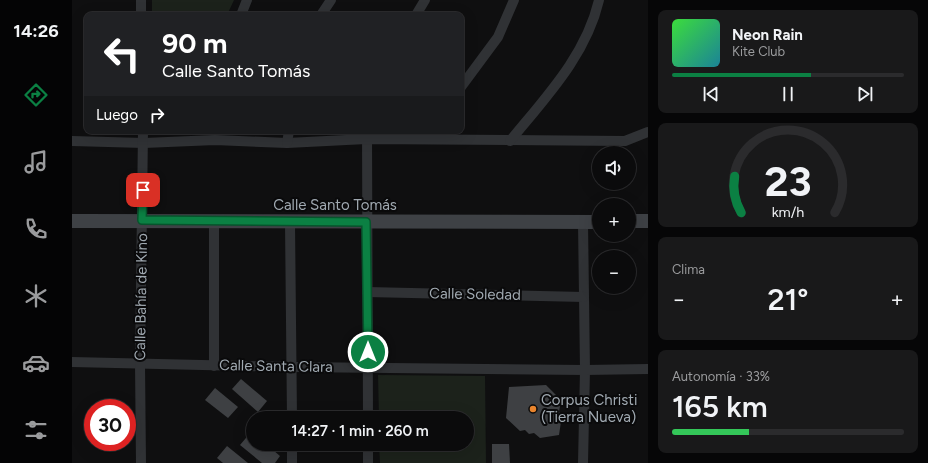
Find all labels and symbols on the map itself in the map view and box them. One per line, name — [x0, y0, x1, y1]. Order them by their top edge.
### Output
pin — [126, 173, 160, 207]
street label: Calle Santo Tomás — [273, 196, 397, 214]
street label: Calle Bahía de Kino — [131, 233, 151, 361]
street label: Calle Soledad — [429, 284, 521, 304]
position arrow — [347, 331, 389, 373]
street label: Calle Santa Clara — [219, 356, 333, 376]
place label: Corpus Christi (Tierra Nueva) — [541, 391, 637, 426]
speed limit sign: 30 — [84, 399, 136, 451]
marker: Corpus Christi (Tierra Nueva) — [528, 404, 538, 414]

